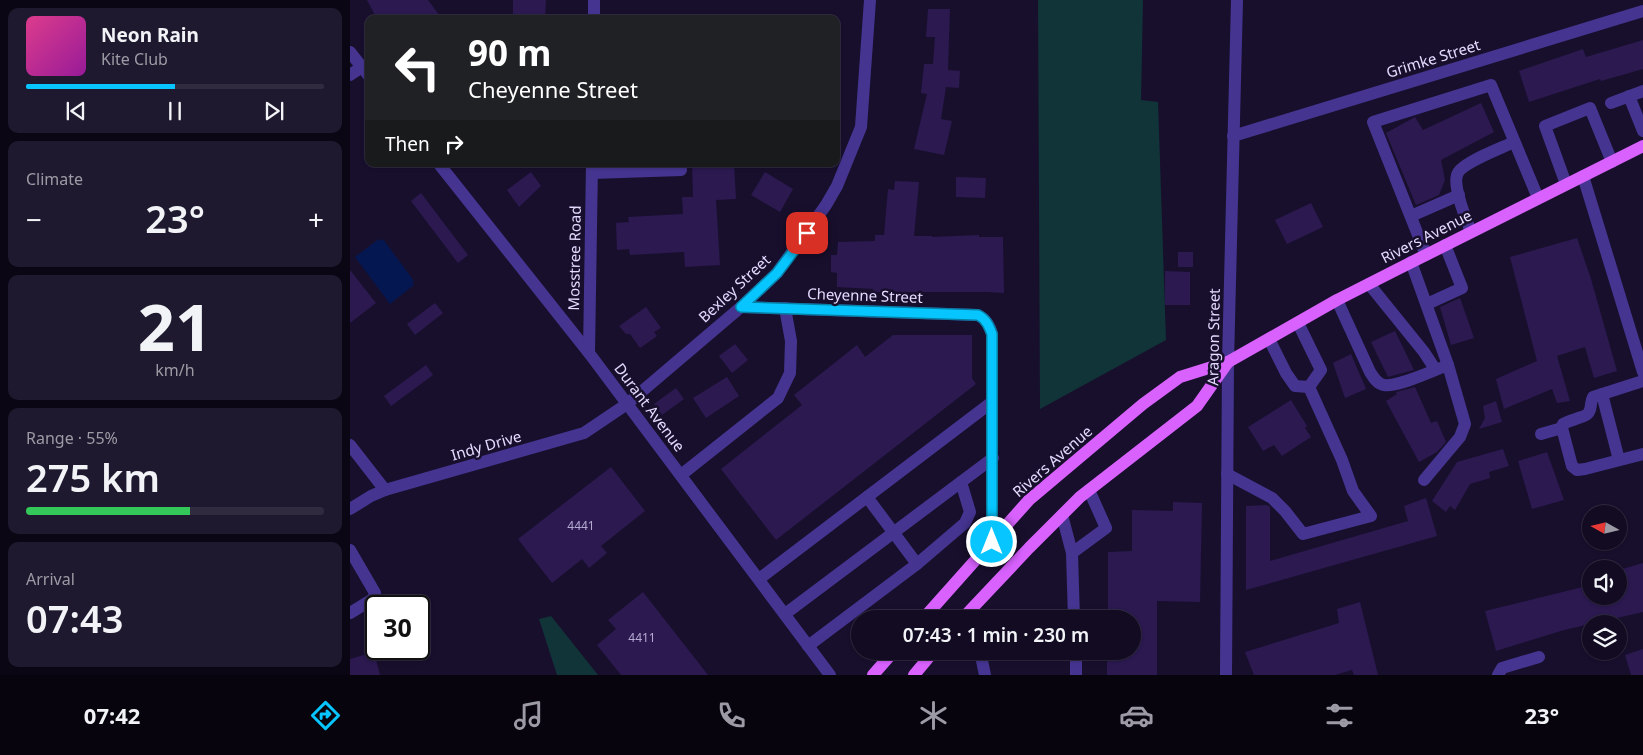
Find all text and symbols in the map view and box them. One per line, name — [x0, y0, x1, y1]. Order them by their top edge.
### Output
text: Neon Rain — [101, 22, 199, 48]
text: 90 m — [468, 29, 551, 76]
street label: Grimke Street — [1384, 34, 1483, 82]
icon: left — [385, 35, 450, 100]
text: Kite Club — [101, 48, 168, 70]
text: Cheyenne Street — [468, 74, 638, 104]
icon: previous — [62, 97, 90, 125]
icon: pause — [161, 97, 189, 125]
icon: next — [260, 97, 288, 125]
icon: right — [440, 130, 468, 158]
text: Then — [385, 131, 430, 157]
text: Climate — [26, 168, 83, 190]
text: 23° — [145, 192, 205, 244]
text: − — [26, 200, 42, 238]
text: + — [308, 200, 324, 238]
street label: Mosstree Road — [563, 205, 585, 311]
street label: Rivers Avenue — [1377, 205, 1475, 267]
pin — [786, 212, 828, 254]
icon: arrive — [793, 219, 821, 247]
street label: Bexley Street — [694, 249, 775, 326]
text: 21 — [138, 282, 212, 370]
street label: Cheyenne Street — [807, 283, 924, 307]
street label: Aragon Street — [1202, 288, 1224, 386]
text: km/h — [155, 359, 195, 381]
street label: Durant Avenue — [610, 359, 690, 455]
street label: Rivers Avenue — [1008, 421, 1096, 501]
street label: Indy Drive — [449, 425, 523, 465]
text: Range · 55% — [26, 427, 118, 449]
text: 275 km — [26, 451, 160, 503]
north arrow — [1582, 505, 1628, 550]
map controls — [1582, 505, 1627, 660]
position arrow — [965, 515, 1017, 567]
house number: 4441 — [567, 517, 595, 534]
button: sound — [1582, 560, 1627, 605]
text: Arrival — [26, 568, 75, 590]
text: 07:43 — [26, 592, 123, 644]
speed limit sign: 30 — [365, 595, 430, 660]
button: layers — [1582, 615, 1627, 660]
text: 07:43 · 1 min · 230 m — [903, 622, 1089, 648]
house number: 4411 — [628, 629, 656, 646]
icon: directions — [308, 698, 343, 733]
icon: music — [511, 698, 546, 733]
icon: phone — [714, 698, 749, 733]
icon: climate — [916, 698, 951, 733]
icon: car — [1119, 698, 1154, 733]
icon: filters — [1322, 698, 1357, 733]
text: 07:42 — [84, 700, 140, 730]
text: 23° — [1525, 700, 1559, 730]

